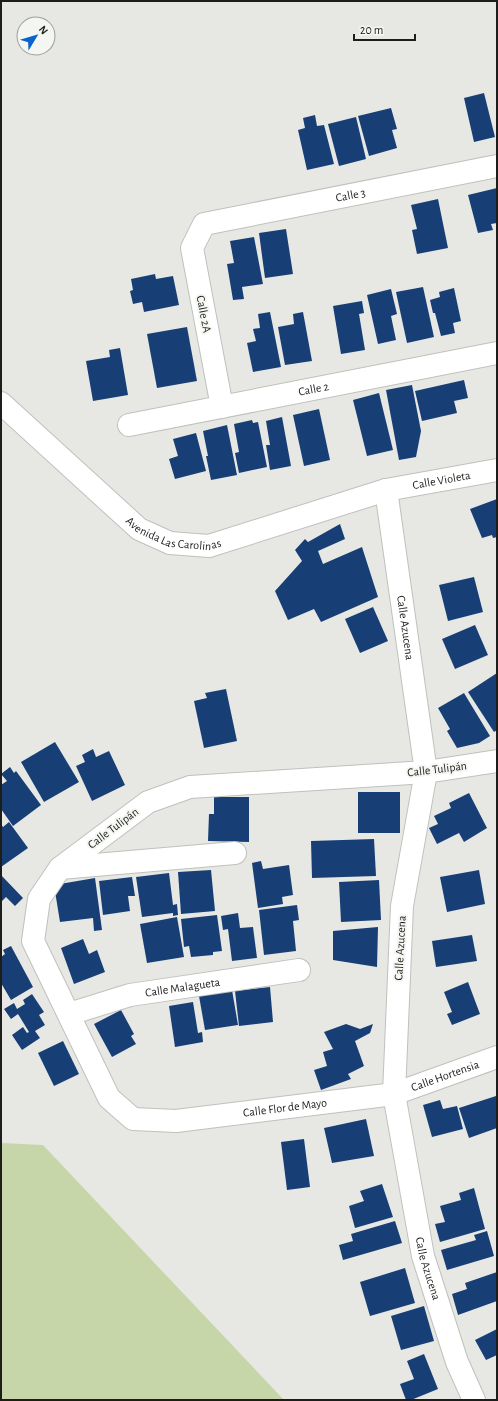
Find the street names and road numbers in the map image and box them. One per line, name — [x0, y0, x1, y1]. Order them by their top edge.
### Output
street label: Calle 3 — [335, 186, 367, 204]
street label: Calle 2A — [195, 294, 213, 334]
street label: Calle 2 — [297, 380, 330, 398]
street label: Calle Violeta — [411, 469, 472, 491]
street label: Avenida Las Carolinas — [124, 514, 223, 552]
street label: Calle Azucena — [395, 595, 416, 661]
street label: Calle Tulipán — [407, 759, 467, 779]
street label: Calle Tulipán — [85, 805, 141, 851]
street label: Calle Azucena — [392, 915, 408, 981]
street label: Calle Malagueta — [144, 976, 221, 999]
street label: Calle Hortensia — [409, 1058, 481, 1093]
street label: Calle Flor de Mayo — [242, 1096, 328, 1119]
street label: Calle Azucena — [414, 1236, 443, 1302]

